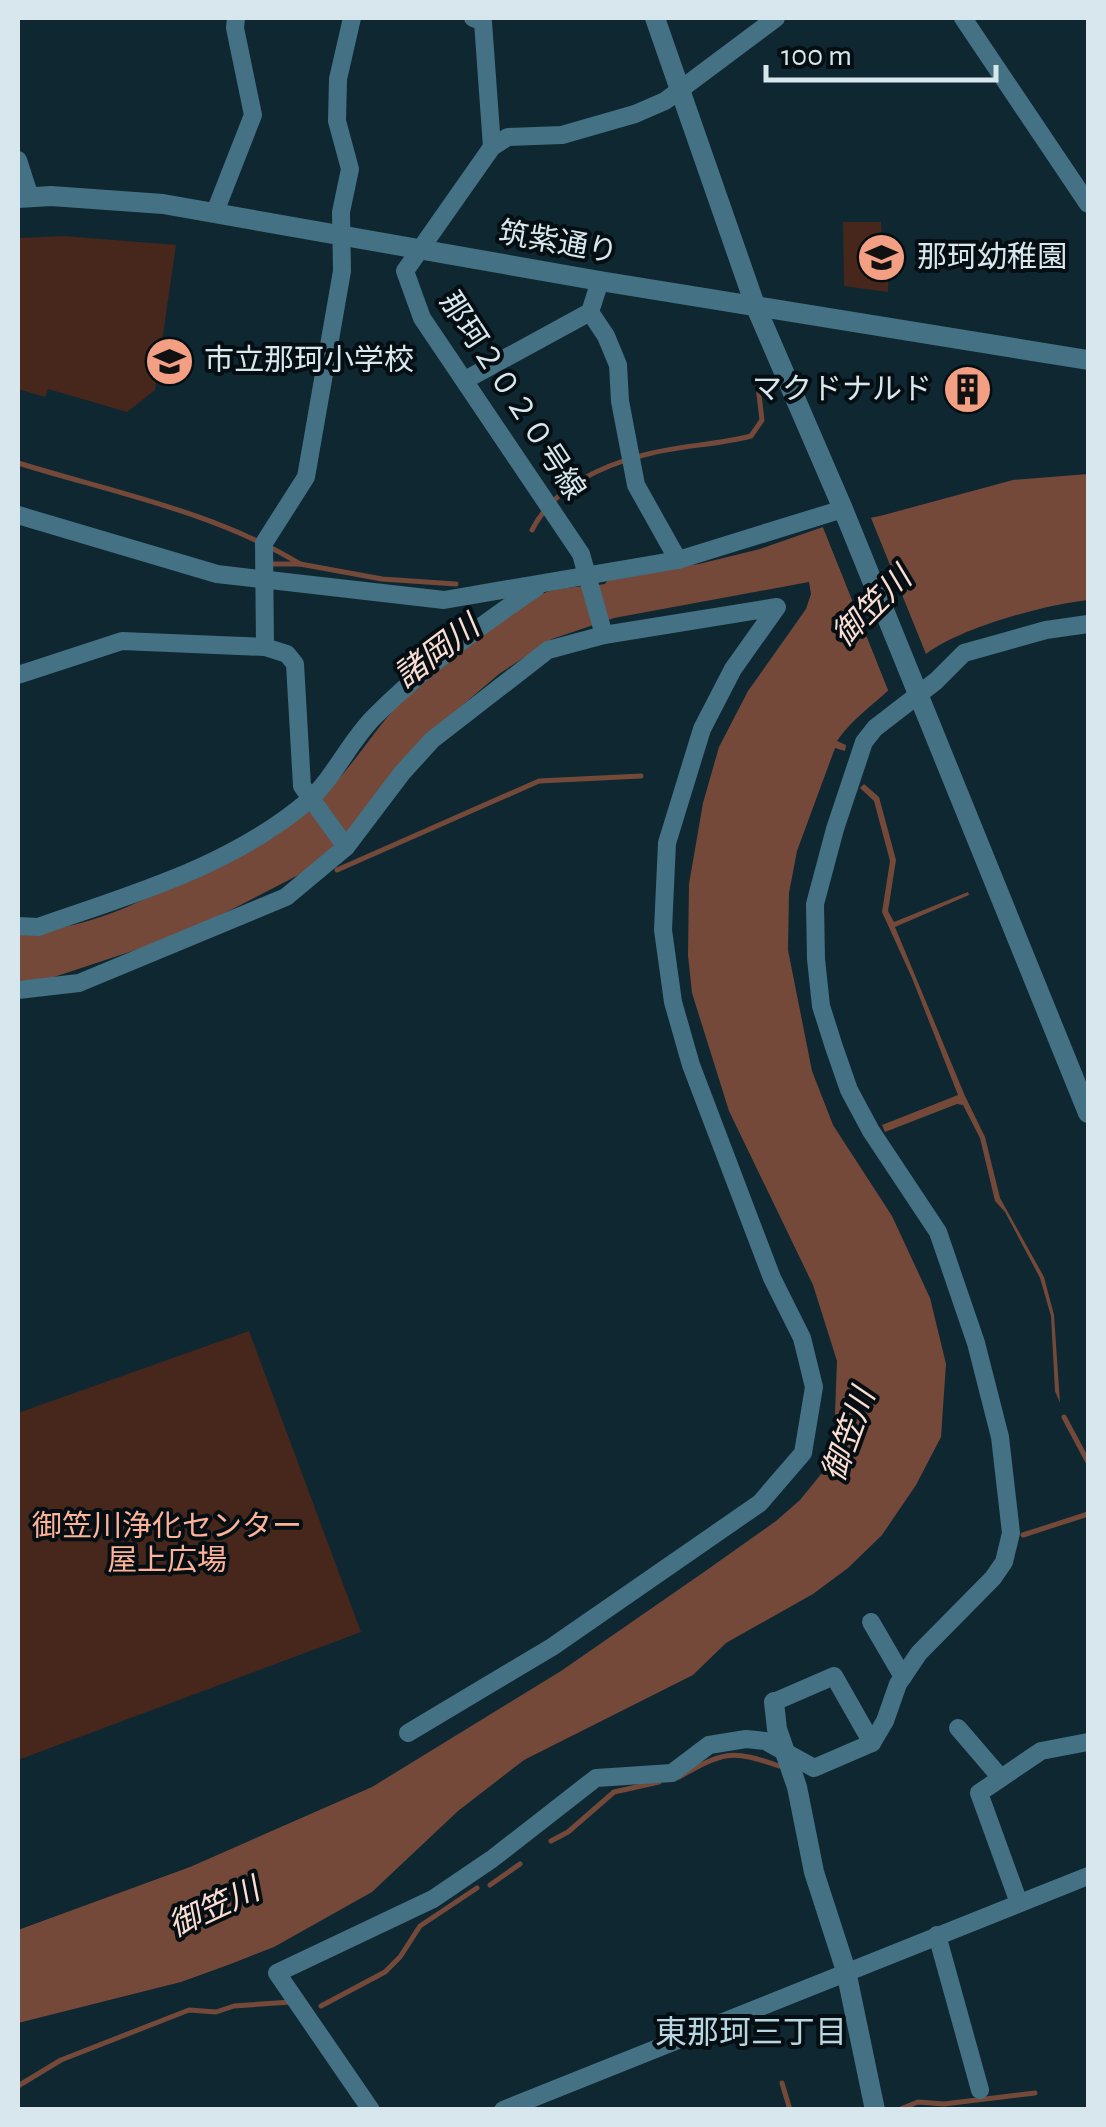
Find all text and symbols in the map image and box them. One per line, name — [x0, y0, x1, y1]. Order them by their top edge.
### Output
scale bar — [766, 20, 996, 82]
text: 100 m — [781, 41, 852, 71]
street label: 筑紫通り — [496, 216, 620, 268]
school or university icon: 那珂幼稚園 — [856, 232, 908, 284]
place label: 那珂幼稚園 — [917, 241, 1067, 273]
street label: 那珂２０２０号線 — [434, 286, 592, 505]
school or university icon: 市立那珂小学校 — [143, 335, 195, 387]
place label: 市立那珂小学校 — [204, 344, 414, 376]
building icon: マクドナルド — [941, 364, 993, 416]
place label: マクドナルド — [752, 374, 932, 405]
water label: 御笠川 — [825, 558, 919, 652]
water label: 諸岡川 — [388, 608, 487, 694]
water label: 御笠川 — [816, 1381, 881, 1486]
park label: 御笠川浄化センター 屋上広場 — [32, 1510, 302, 1576]
water label: 御笠川 — [163, 1870, 267, 1943]
district label: 東那珂三丁目 — [655, 2016, 847, 2049]

